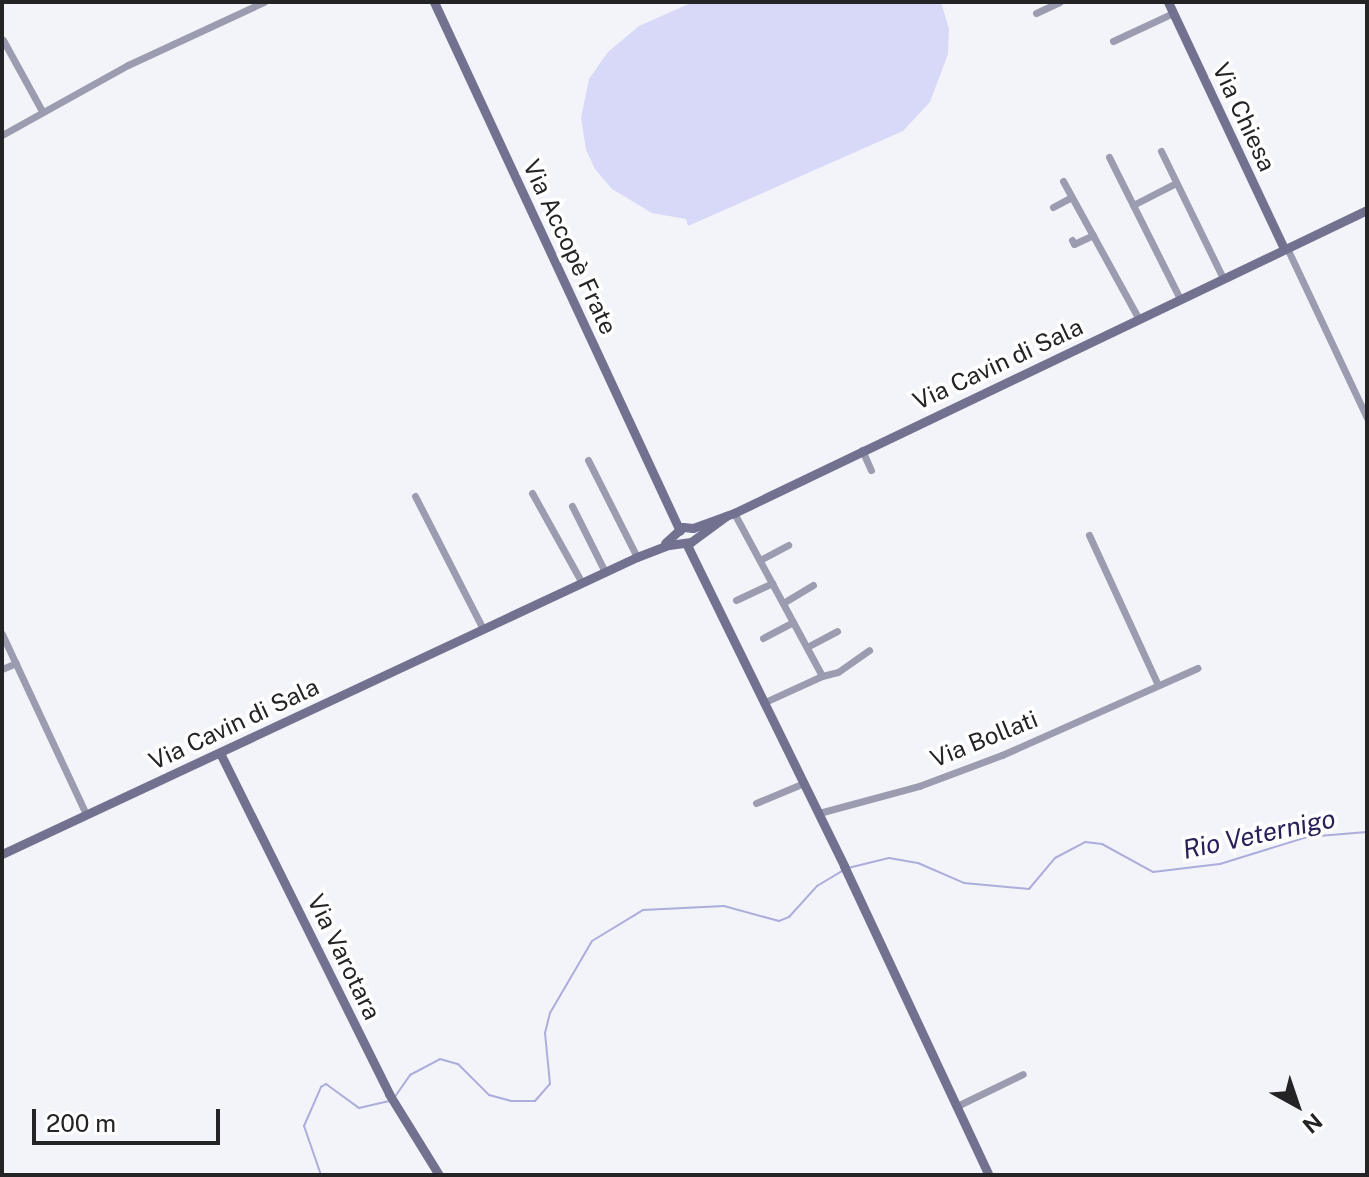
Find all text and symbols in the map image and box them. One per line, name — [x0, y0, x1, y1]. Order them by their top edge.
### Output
street label: Via Chiesa — [1206, 58, 1282, 176]
street label: Via Accopè Frate — [517, 155, 623, 339]
street label: Via Cavin di Sala — [908, 312, 1088, 416]
street label: Via Cavin di Sala — [144, 672, 324, 776]
street label: Via Bollati — [926, 704, 1042, 774]
water label: Rio Veternigo — [1180, 803, 1338, 865]
street label: Via Varotara — [301, 889, 387, 1025]
north arrow — [1257, 1065, 1337, 1145]
scale bar — [36, 1093, 224, 1143]
text: N — [1297, 1108, 1327, 1139]
text: 200 m — [46, 1109, 116, 1137]

